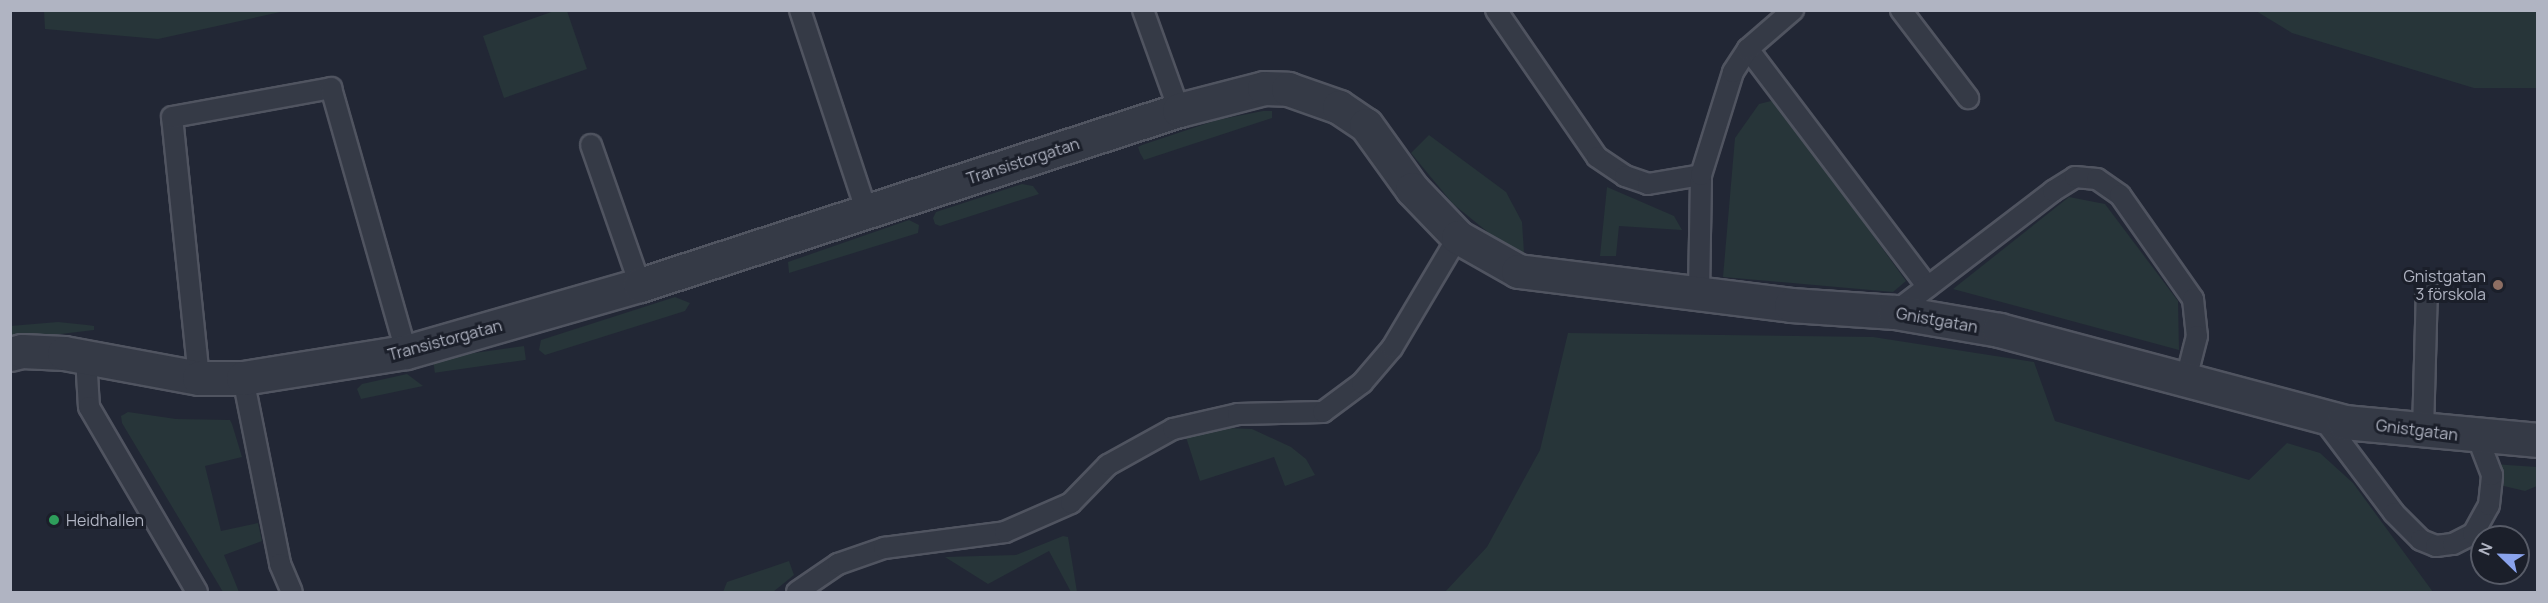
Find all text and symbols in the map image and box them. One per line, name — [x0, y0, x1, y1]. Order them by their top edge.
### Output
street label: Transistorgatan — [964, 134, 1082, 188]
place label: Gnistgatan 3 förskola — [2404, 266, 2486, 304]
marker: Gnistgatan 3 förskola — [2491, 278, 2505, 292]
street label: Gnistgatan — [1895, 303, 1979, 337]
street label: Transistorgatan — [386, 316, 504, 364]
street label: Gnistgatan — [2375, 415, 2459, 445]
place label: Heidhallen — [66, 510, 144, 530]
marker: Heidhallen — [47, 513, 61, 527]
north arrow — [2470, 525, 2530, 585]
text: N — [2473, 539, 2498, 558]

